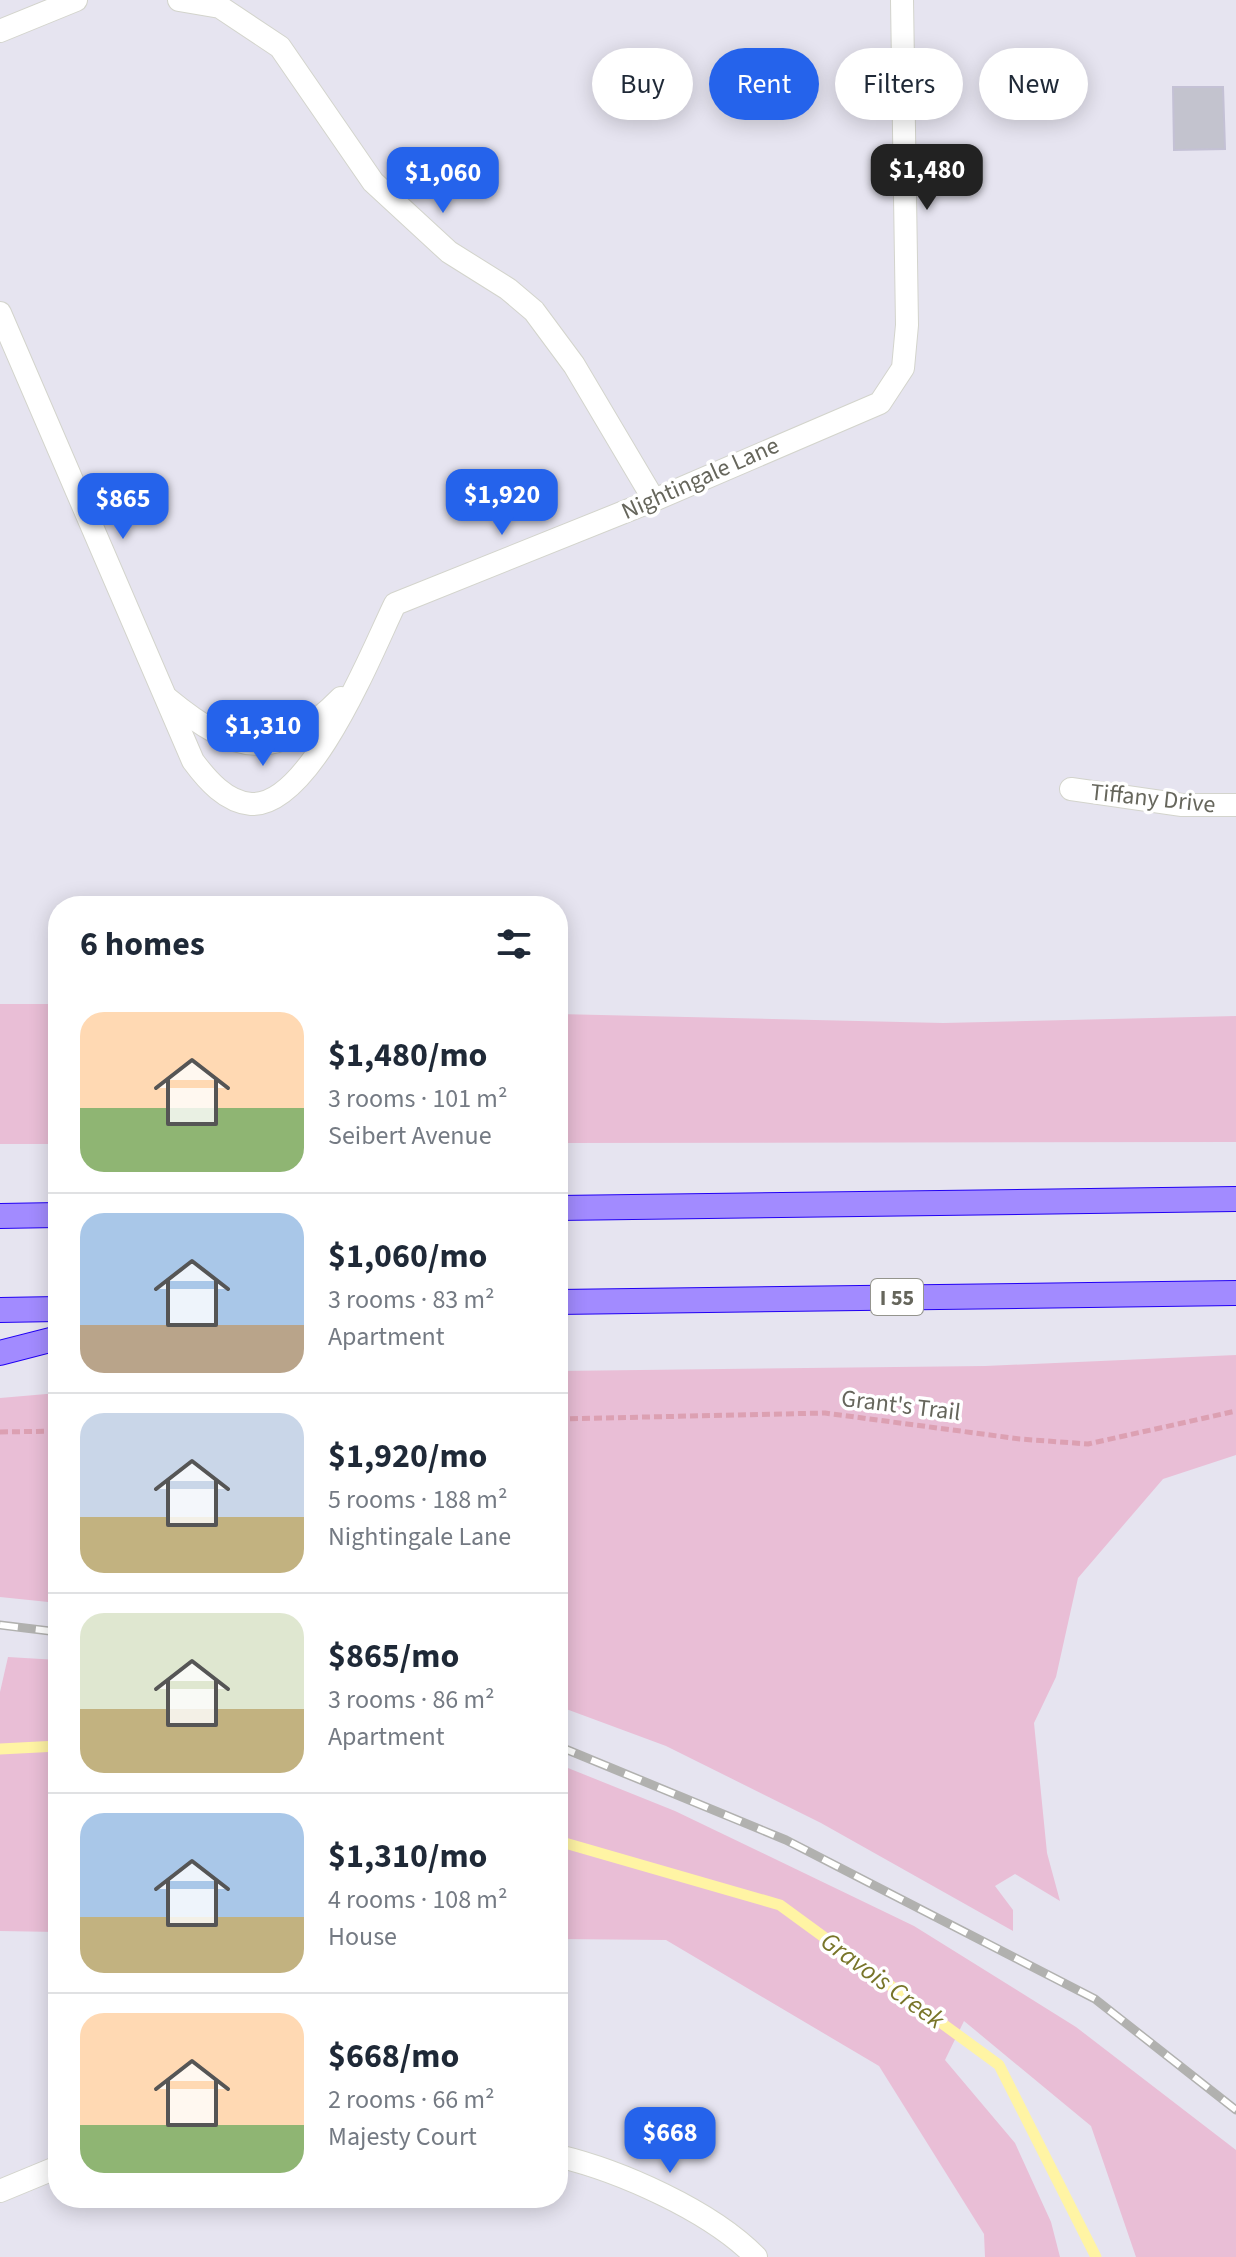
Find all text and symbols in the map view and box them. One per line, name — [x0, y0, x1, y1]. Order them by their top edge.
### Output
chip: Buy — [592, 48, 693, 120]
chip: Rent — [709, 48, 819, 120]
chip: Filters — [835, 48, 963, 120]
chip: New — [979, 48, 1088, 120]
pin: $1,480 — [862, 144, 992, 212]
pin: $1,060 — [378, 147, 508, 215]
text: $1,480 — [889, 151, 965, 188]
text: $1,060 — [405, 154, 481, 191]
street label: Nightingale Lane — [616, 428, 785, 529]
pin: $1,920 — [437, 469, 567, 537]
pin: $865 — [76, 473, 170, 541]
text: $1,920 — [464, 476, 540, 513]
text: $865 — [96, 480, 150, 517]
pin: $1,310 — [198, 700, 328, 768]
text: $1,310 — [225, 707, 301, 744]
street label: Tiffany Drive — [1089, 775, 1217, 822]
text: 6 homes — [80, 920, 205, 969]
icon: filters — [492, 922, 536, 966]
text: $1,480/mo — [328, 1031, 488, 1080]
icon: home — [144, 1044, 240, 1140]
text: 3 rooms · 101 m² — [328, 1080, 507, 1117]
text: Seibert Avenue — [328, 1117, 492, 1154]
text: $1,060/mo — [328, 1232, 488, 1281]
icon: home — [144, 1245, 240, 1341]
road number: I 55 — [871, 1279, 923, 1315]
text: 3 rooms · 83 m² — [328, 1281, 495, 1318]
text: Apartment — [328, 1318, 445, 1355]
street label: Grant's Trail — [839, 1381, 963, 1430]
text: $1,920/mo — [328, 1432, 488, 1481]
icon: home — [144, 1445, 240, 1541]
text: 5 rooms · 188 m² — [328, 1481, 507, 1518]
text: Nightingale Lane — [328, 1518, 511, 1555]
text: $865/mo — [328, 1632, 459, 1681]
icon: home — [144, 1645, 240, 1741]
text: 3 rooms · 86 m² — [328, 1681, 495, 1718]
text: Apartment — [328, 1718, 445, 1755]
text: $1,310/mo — [328, 1832, 488, 1881]
icon: home — [144, 1845, 240, 1941]
text: 4 rooms · 108 m² — [328, 1881, 507, 1918]
text: House — [328, 1918, 397, 1955]
water label: Gravois Creek — [813, 1923, 953, 2038]
text: $668/mo — [328, 2032, 459, 2081]
icon: home — [144, 2045, 240, 2141]
text: 2 rooms · 66 m² — [328, 2081, 495, 2118]
pin: $668 — [623, 2107, 717, 2175]
text: $668 — [643, 2114, 697, 2151]
text: Majesty Court — [328, 2118, 477, 2155]

